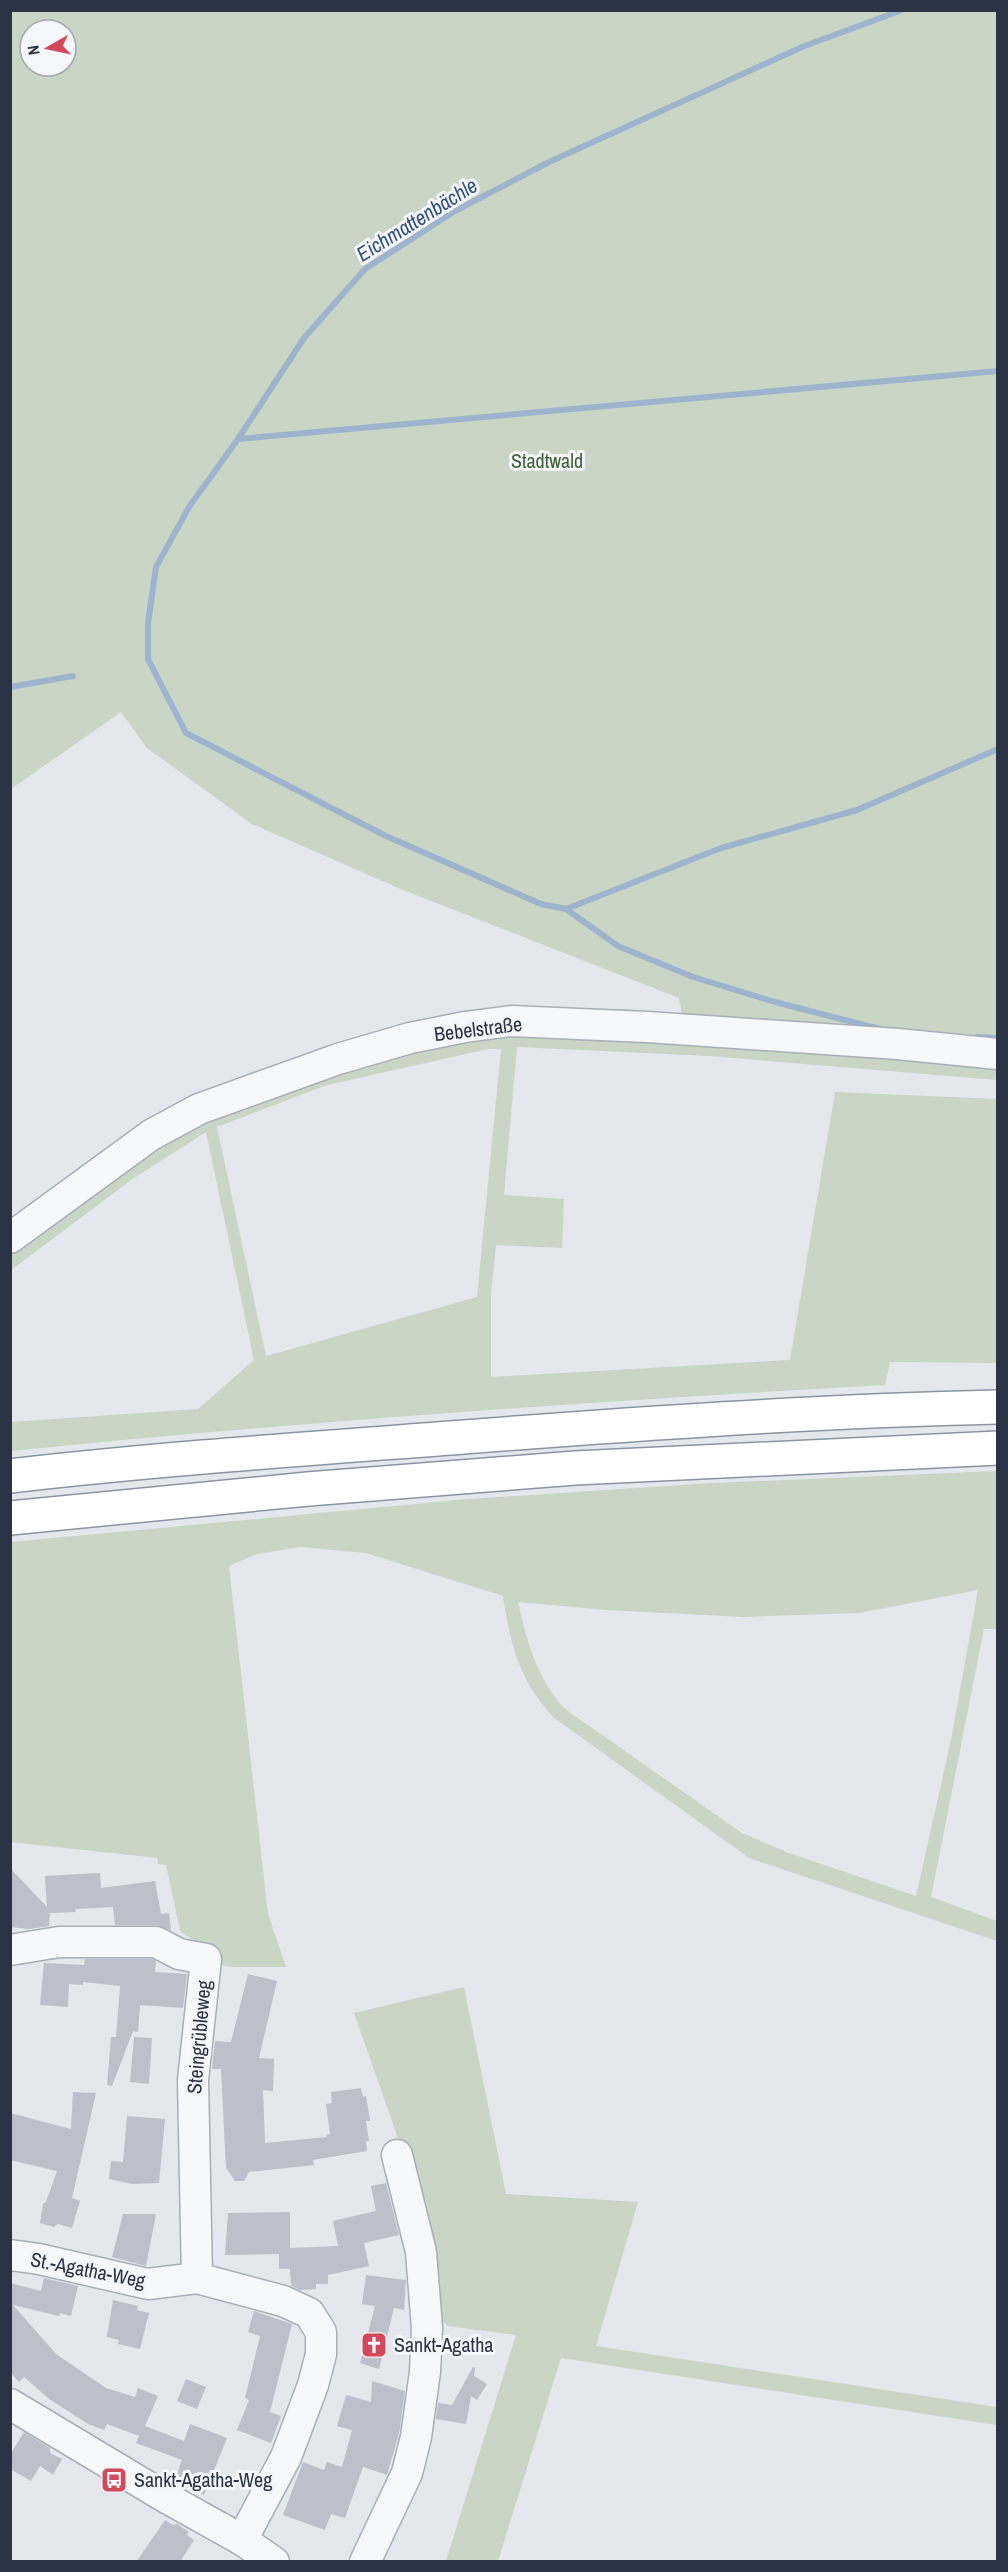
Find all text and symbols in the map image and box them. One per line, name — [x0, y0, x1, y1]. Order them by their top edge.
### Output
north arrow — [18, 18, 78, 78]
text: N — [22, 44, 45, 57]
water label: Eichmattenbächle — [351, 171, 483, 268]
park label: Stadtwald — [511, 447, 583, 474]
street label: Bebelstraße — [432, 1010, 523, 1047]
street label: Steingrübleweg — [180, 1979, 217, 2095]
street label: St.-Agatha-Weg — [28, 2245, 148, 2294]
church icon: Sankt-Agatha — [359, 2330, 389, 2360]
place label: Sankt-Agatha — [394, 2331, 493, 2358]
bus stop icon: Sankt-Agatha-Weg — [99, 2465, 129, 2495]
place label: Sankt-Agatha-Weg — [134, 2466, 272, 2493]

